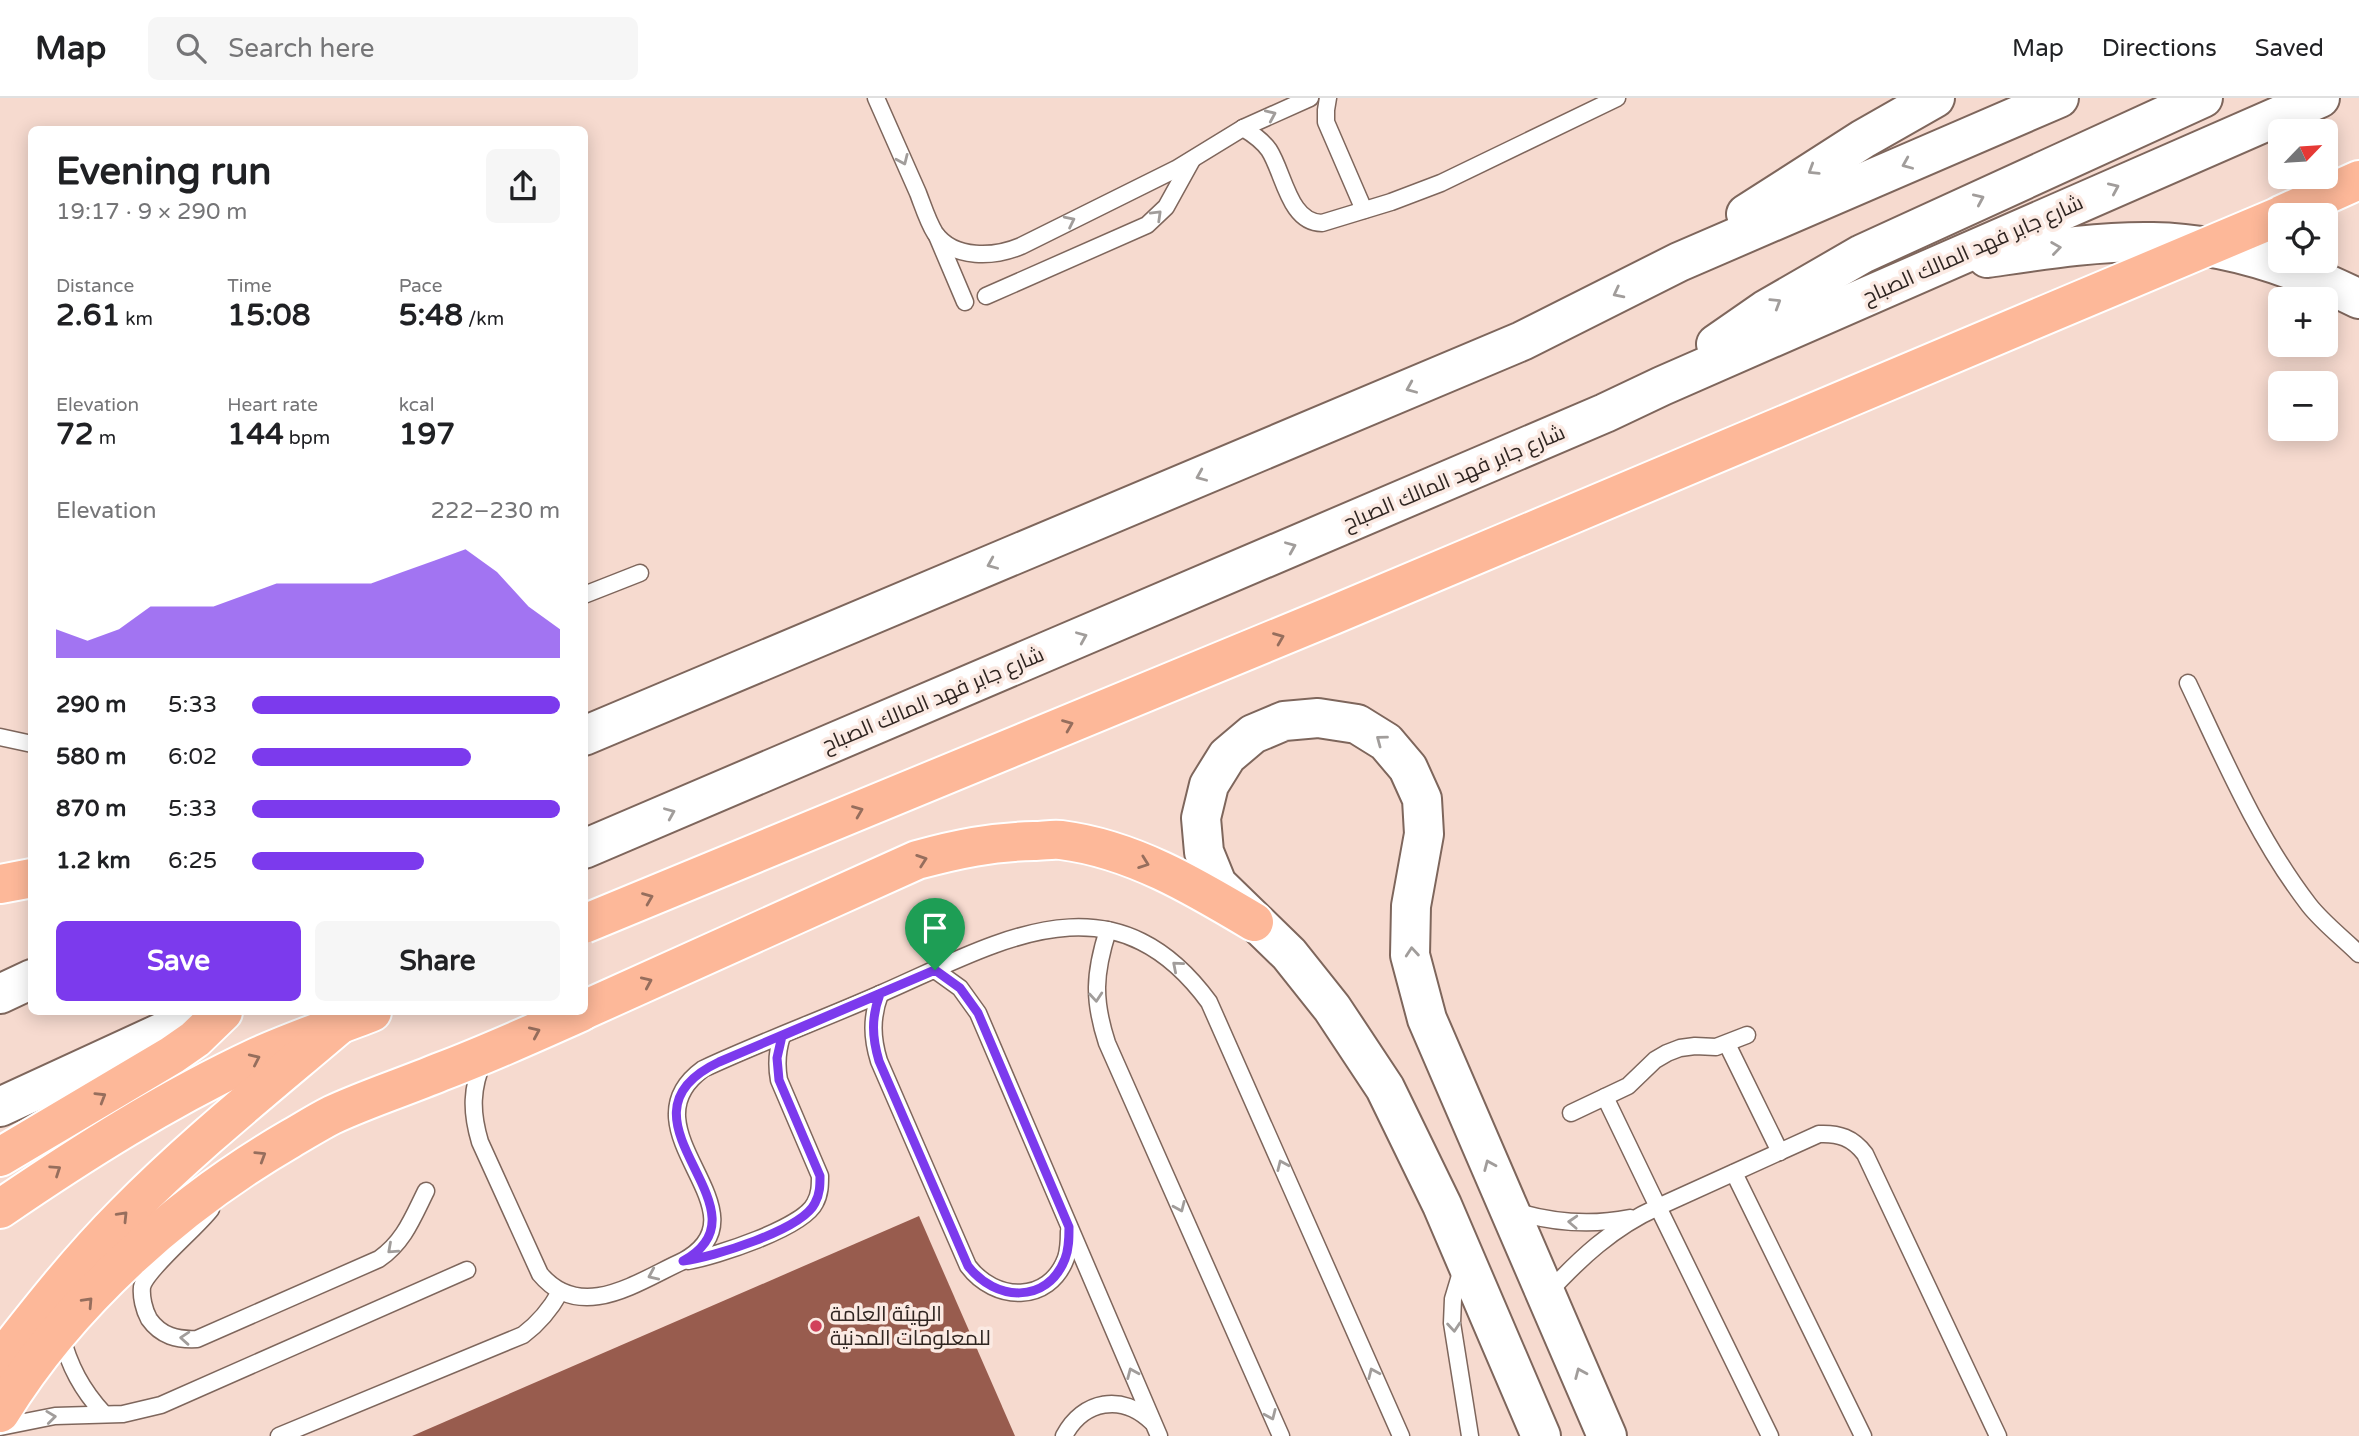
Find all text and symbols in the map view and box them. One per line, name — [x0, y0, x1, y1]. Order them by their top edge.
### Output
search box — [148, 17, 638, 80]
text: Map — [35, 29, 106, 68]
icon: search — [172, 29, 210, 67]
text: Search here — [228, 33, 374, 64]
text: Map — [2012, 34, 2064, 63]
text: Directions — [2102, 34, 2217, 63]
text: Saved — [2255, 34, 2324, 63]
one-way arrow — [1264, 109, 1276, 123]
north arrow — [2268, 119, 2338, 189]
map controls — [2268, 119, 2338, 441]
text: Evening run — [56, 149, 271, 195]
button: share — [486, 149, 560, 223]
one-way arrow — [895, 153, 909, 166]
one-way arrow — [1901, 156, 1914, 170]
one-way arrow — [1807, 161, 1820, 174]
one-way arrow — [2107, 182, 2119, 196]
street label: شارع جابر فهد المالك الصباح — [1859, 190, 2088, 311]
one-way arrow — [1971, 193, 1984, 207]
text: 19:17 · 9 × 290 m — [56, 198, 247, 226]
button: locate — [2268, 203, 2338, 273]
one-way arrow — [1149, 211, 1162, 224]
one-way arrow — [1063, 216, 1075, 230]
one-way arrow — [2050, 241, 2061, 256]
text: Distance — [56, 275, 134, 297]
text: Time — [227, 275, 272, 297]
text: Pace — [399, 275, 442, 297]
one-way arrow — [1613, 284, 1625, 298]
button: + — [2268, 287, 2338, 357]
text: 2.61 — [56, 297, 120, 334]
text: 15:08 — [227, 297, 311, 334]
text: 5:48 — [399, 297, 463, 334]
one-way arrow — [1769, 298, 1782, 311]
text: km — [120, 308, 153, 330]
text: /km — [463, 308, 504, 330]
button: − — [2268, 371, 2338, 441]
one-way arrow — [1406, 380, 1418, 394]
text: Elevation — [56, 394, 139, 416]
text: Heart rate — [227, 394, 318, 416]
text: kcal — [399, 394, 434, 416]
text: 72 — [56, 416, 94, 453]
text: 144 — [227, 416, 284, 453]
text: 197 — [399, 416, 455, 453]
street label: شارع جابر فهد المالك الصباح — [1339, 420, 1569, 537]
text: m — [94, 427, 116, 449]
text: bpm — [284, 427, 330, 449]
one-way arrow — [1196, 468, 1209, 482]
text: Elevation — [56, 497, 157, 525]
text: 222–230 m — [431, 497, 560, 525]
one-way arrow — [1284, 541, 1296, 555]
one-way arrow — [986, 556, 998, 570]
one-way arrow — [1075, 631, 1087, 645]
one-way arrow — [1271, 632, 1284, 646]
street label: شارع جابر فهد المالك الصباح — [818, 642, 1048, 759]
text: 290 m — [56, 691, 126, 719]
text: 5:33 — [168, 691, 217, 719]
one-way arrow — [1062, 719, 1074, 733]
one-way arrow — [1376, 736, 1388, 748]
text: 580 m — [56, 743, 126, 771]
text: 6:02 — [168, 743, 217, 771]
text: 870 m — [56, 795, 126, 823]
text: 5:33 — [168, 795, 217, 823]
one-way arrow — [851, 805, 863, 819]
one-way arrow — [663, 807, 675, 821]
text: 1.2 km — [56, 847, 131, 875]
text: 6:25 — [168, 847, 217, 875]
one-way arrow — [915, 854, 927, 868]
one-way arrow — [1137, 855, 1149, 869]
one-way arrow — [641, 892, 653, 906]
pin — [905, 898, 965, 970]
icon: arrive — [916, 909, 954, 947]
button: Save — [56, 921, 301, 1001]
button: Share — [315, 921, 560, 1001]
one-way arrow — [1405, 946, 1420, 957]
one-way arrow — [1172, 962, 1185, 974]
one-way arrow — [640, 976, 652, 990]
one-way arrow — [1089, 991, 1104, 1002]
one-way arrow — [528, 1026, 540, 1040]
one-way arrow — [248, 1053, 260, 1067]
one-way arrow — [93, 1092, 106, 1105]
one-way arrow — [254, 1152, 267, 1165]
one-way arrow — [1483, 1159, 1497, 1172]
one-way arrow — [1276, 1160, 1290, 1172]
one-way arrow — [49, 1166, 62, 1179]
one-way arrow — [1172, 1200, 1186, 1213]
one-way arrow — [115, 1211, 128, 1224]
one-way arrow — [1567, 1215, 1578, 1230]
one-way arrow — [387, 1241, 400, 1253]
one-way arrow — [648, 1267, 660, 1281]
one-way arrow — [79, 1297, 92, 1310]
place label: الهيئة العامة للمعلومات المدنية — [830, 1302, 991, 1351]
marker: الهيئة العامة للمعلومات المدنية — [808, 1318, 824, 1334]
one-way arrow — [1446, 1321, 1461, 1332]
one-way arrow — [179, 1331, 190, 1346]
one-way arrow — [1126, 1368, 1140, 1381]
one-way arrow — [1367, 1368, 1381, 1381]
one-way arrow — [1574, 1368, 1588, 1381]
one-way arrow — [1263, 1409, 1277, 1421]
one-way arrow — [46, 1410, 57, 1425]

